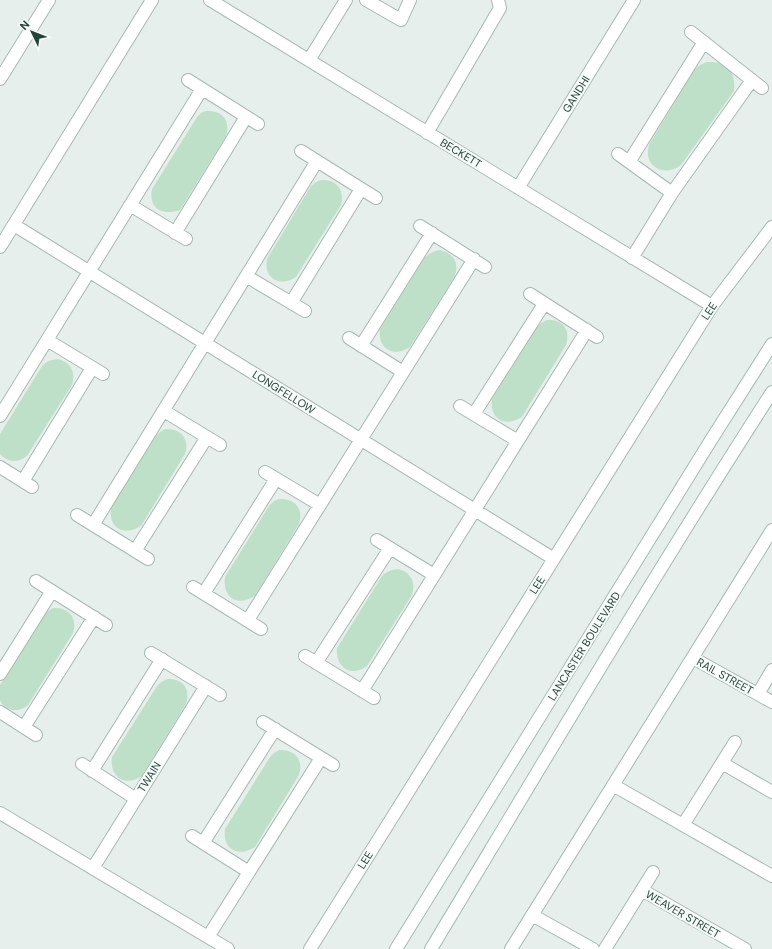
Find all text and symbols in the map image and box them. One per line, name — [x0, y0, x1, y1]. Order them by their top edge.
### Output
north arrow — [12, 12, 52, 52]
text: N — [17, 17, 33, 33]
street label: GANDHI — [559, 73, 593, 115]
street label: BECKETT — [438, 135, 484, 171]
street label: LEE — [698, 300, 720, 322]
street label: LONGFELLOW — [250, 367, 318, 417]
street label: LEE — [526, 574, 548, 596]
street label: LANCASTER BOULEVARD — [545, 589, 623, 703]
street label: RAIL STREET — [694, 655, 756, 697]
street label: TWAIN — [134, 759, 164, 795]
street label: LEE — [354, 849, 376, 871]
street label: WEAVER STREET — [643, 887, 723, 941]

